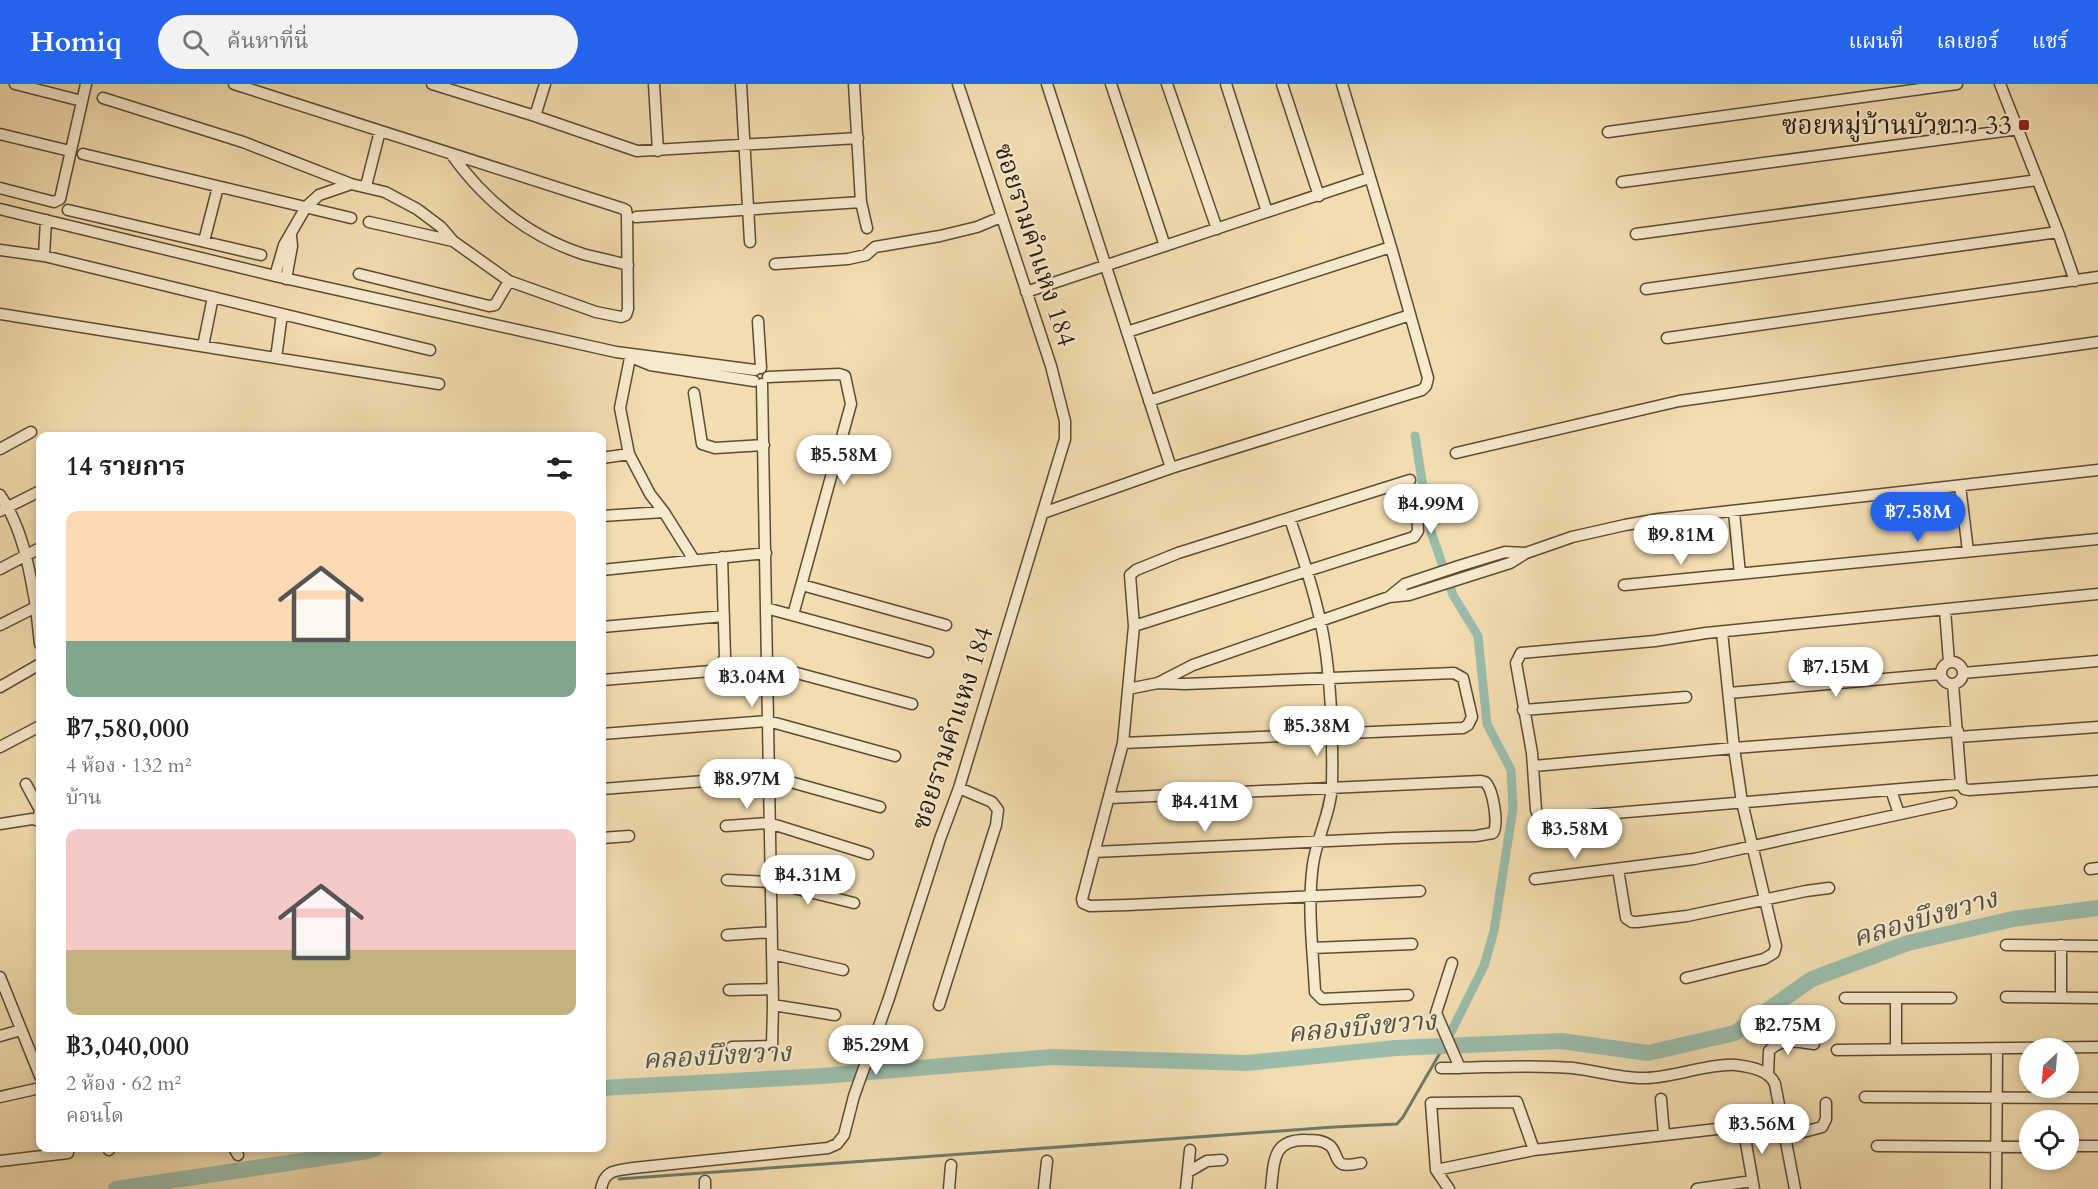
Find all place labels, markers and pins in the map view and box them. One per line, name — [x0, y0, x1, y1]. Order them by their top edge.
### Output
place label: ซอยหมู่บ้านบัวขาว 33 — [1782, 108, 2012, 143]
marker: ซอยหมู่บ้านบัวขาว 33 — [2017, 118, 2031, 132]
pin: ฿5.58M — [795, 435, 893, 486]
pin: ฿4.99M — [1382, 484, 1480, 535]
pin: ฿7.58M — [1869, 492, 1967, 543]
pin: ฿9.81M — [1632, 515, 1730, 566]
pin: ฿7.15M — [1787, 647, 1885, 698]
pin: ฿3.04M — [703, 657, 801, 708]
pin: ฿5.38M — [1268, 706, 1366, 757]
pin: ฿8.97M — [698, 759, 796, 810]
pin: ฿4.41M — [1156, 782, 1254, 833]
pin: ฿3.58M — [1526, 809, 1624, 860]
pin: ฿4.31M — [759, 855, 857, 906]
pin: ฿2.75M — [1739, 1005, 1837, 1056]
pin: ฿5.29M — [827, 1025, 925, 1076]
pin: ฿3.56M — [1713, 1104, 1811, 1155]

